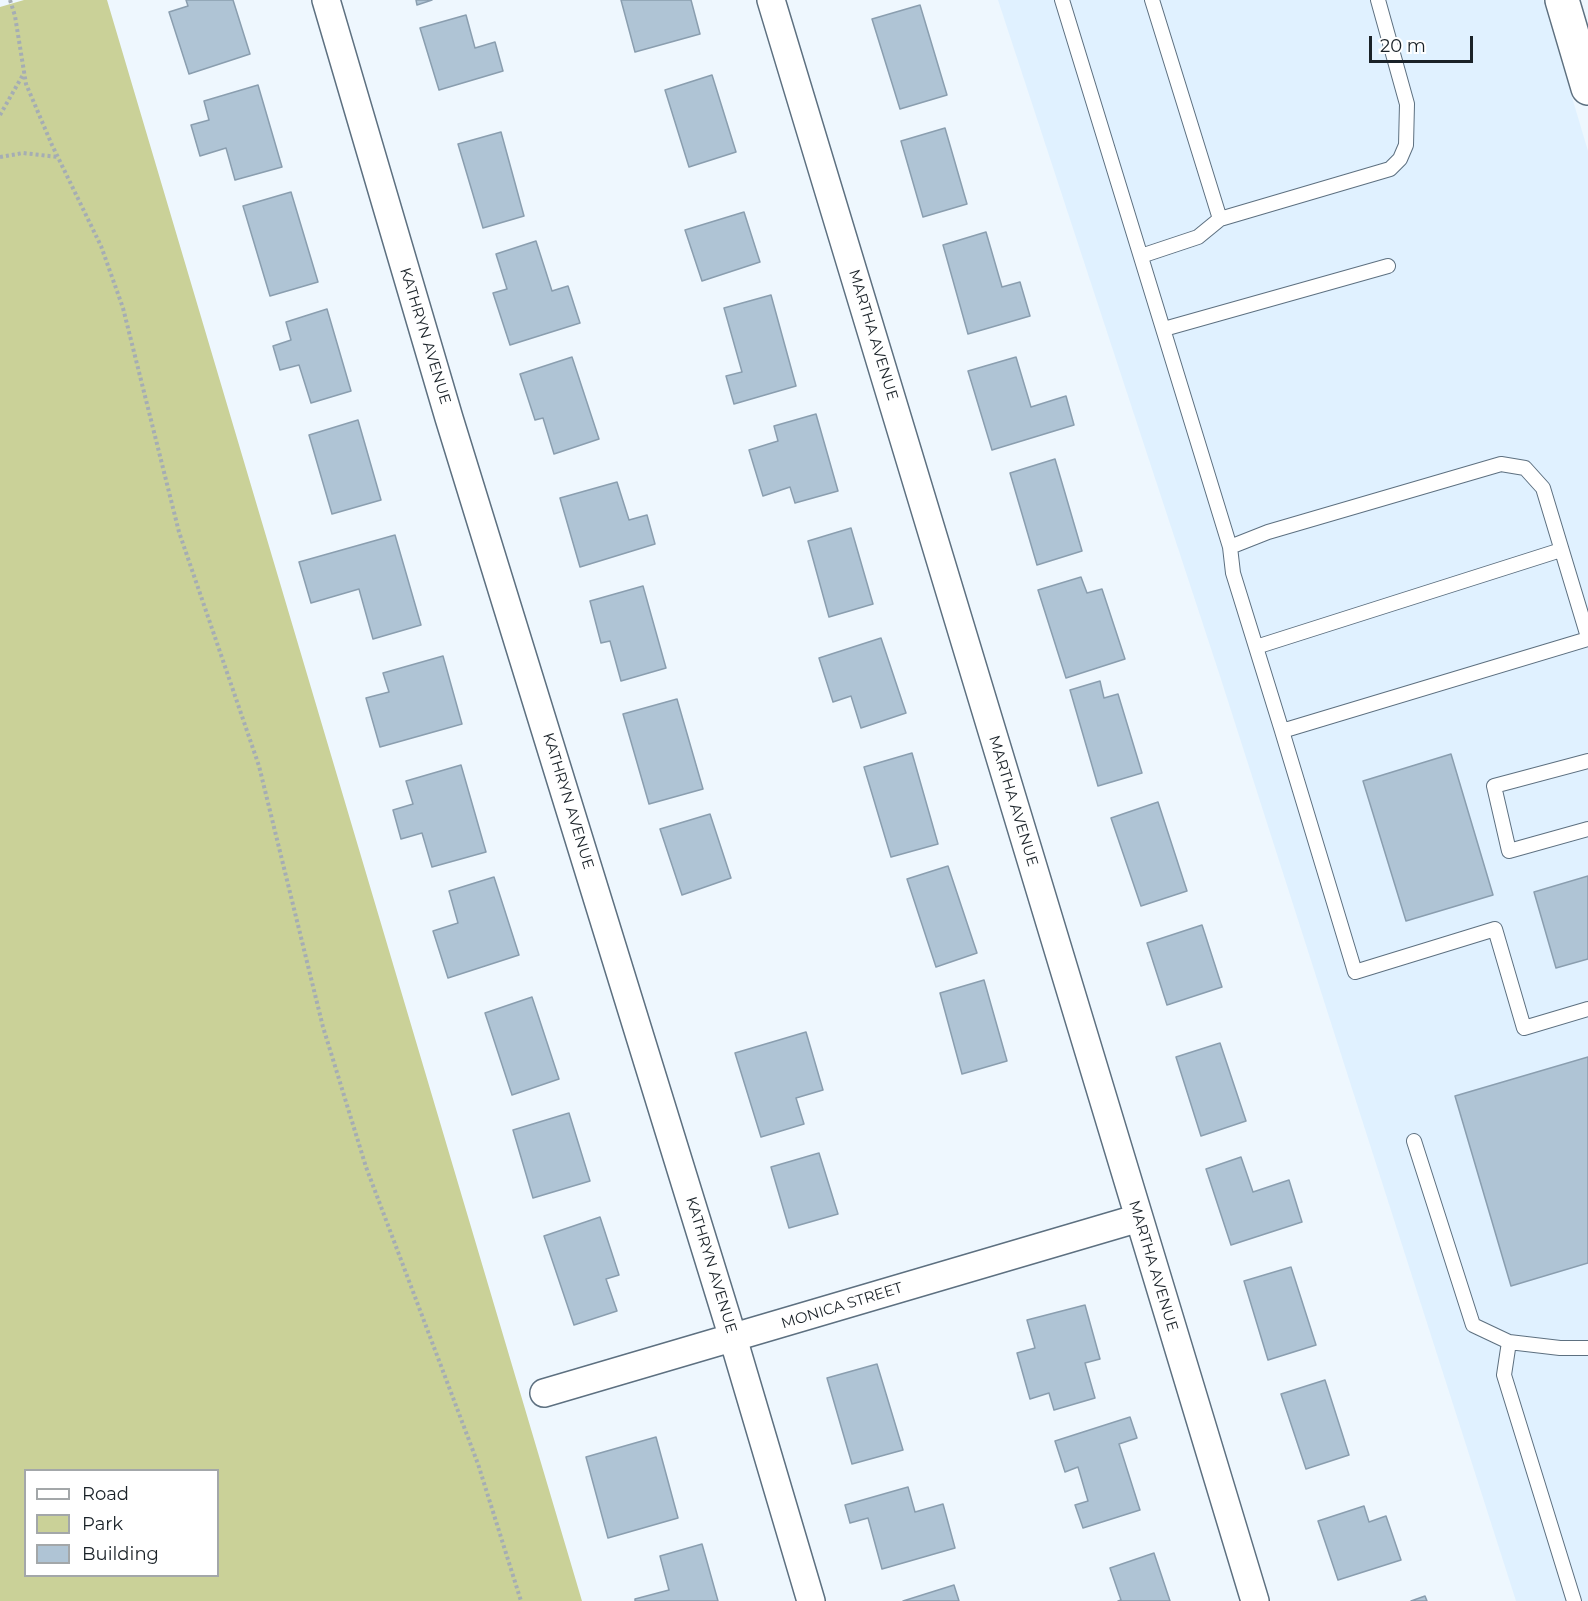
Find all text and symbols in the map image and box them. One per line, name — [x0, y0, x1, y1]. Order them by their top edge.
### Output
scale bar — [1372, 24, 1476, 62]
text: 20 m — [1380, 35, 1426, 57]
street label: KATHRYN AVENUE — [396, 265, 454, 407]
street label: MARTHA AVENUE — [845, 267, 901, 403]
street label: KATHRYN AVENUE — [539, 730, 597, 872]
street label: MARTHA AVENUE — [985, 733, 1041, 869]
street label: KATHRYN AVENUE — [682, 1194, 740, 1336]
street label: MARTHA AVENUE — [1125, 1198, 1181, 1334]
street label: MONICA STREET — [779, 1279, 905, 1333]
legend — [24, 1469, 219, 1577]
text: Road — [82, 1483, 129, 1505]
text: Park — [82, 1513, 123, 1535]
text: Building — [82, 1543, 159, 1565]

